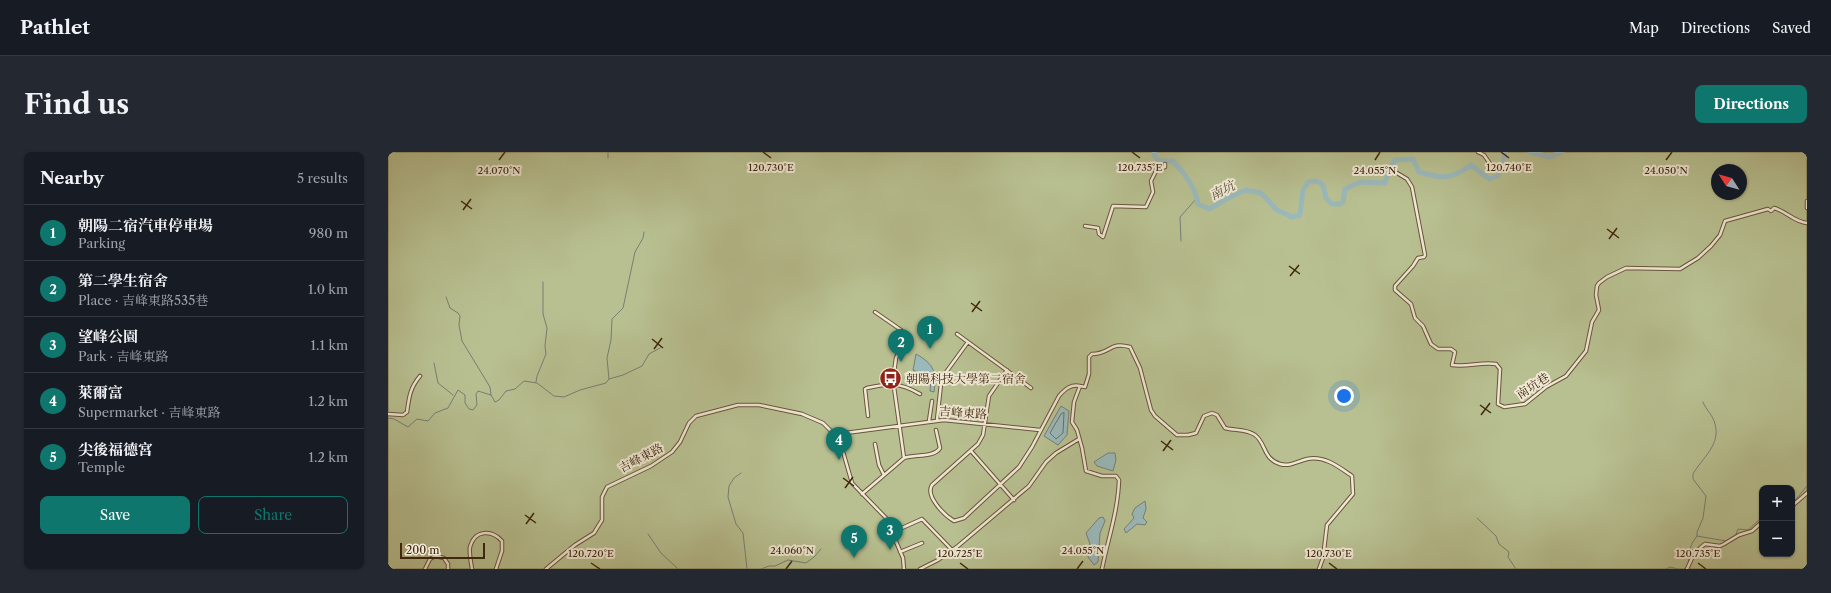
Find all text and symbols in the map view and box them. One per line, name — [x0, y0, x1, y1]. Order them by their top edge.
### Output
text: Pathlet — [20, 16, 90, 39]
text: Map — [1629, 19, 1659, 37]
text: Directions — [1681, 19, 1750, 37]
text: Saved — [1772, 19, 1811, 37]
button: Directions — [1695, 85, 1807, 123]
text: Find us — [24, 87, 129, 121]
text: 120.730°E — [748, 161, 794, 174]
text: 120.735°E — [1118, 161, 1162, 174]
text: 120.740°E — [1486, 161, 1532, 174]
text: 24.070°N — [477, 164, 521, 177]
text: 24.055°N — [1354, 164, 1396, 177]
text: 24.050°N — [1644, 164, 1688, 177]
north arrow — [1711, 164, 1747, 200]
text: Nearby — [40, 168, 104, 188]
text: 5 results — [297, 170, 348, 186]
water label: 南坑 — [1207, 176, 1239, 203]
text: 朝陽二宿汽車停車場 — [78, 216, 213, 235]
text: 1 — [50, 225, 56, 241]
text: 980 m — [309, 225, 348, 241]
text: Parking — [78, 235, 125, 251]
text: 第二學生宿舍 — [78, 271, 168, 290]
text: 2 — [49, 281, 57, 297]
text: 1.0 km — [308, 281, 348, 297]
text: Place · 吉峰東路535巷 — [78, 292, 208, 308]
pin: 1 — [917, 316, 943, 349]
text: 望峰公園 — [78, 327, 138, 346]
pin: 2 — [888, 329, 914, 362]
text: 3 — [49, 337, 57, 353]
text: 1.1 km — [311, 337, 348, 353]
text: Park · 吉峰東路 — [78, 348, 169, 364]
bus stop icon: 朝陽科技大學第二宿舍 — [877, 366, 903, 392]
street label: 南坑巷 — [1514, 369, 1552, 402]
place label: 朝陽科技大學第二宿舍 — [906, 371, 1026, 386]
text: 萊爾富 — [78, 383, 123, 402]
your location — [1334, 386, 1354, 406]
text: 4 — [49, 393, 57, 409]
text: 1.2 km — [309, 393, 348, 409]
street label: 吉峰東路 — [939, 403, 988, 422]
text: Supermarket · 吉峰東路 — [78, 404, 220, 420]
pin: 4 — [826, 427, 852, 460]
text: 尖後福德宮 — [78, 440, 153, 459]
street label: 吉峰東路 — [616, 440, 665, 475]
text: 5 — [49, 449, 57, 465]
text: 1.2 km — [309, 449, 348, 465]
text: Temple — [78, 459, 125, 475]
map controls — [1759, 485, 1795, 557]
button: + — [1759, 485, 1795, 521]
button: Save — [40, 496, 190, 534]
button: Share — [198, 496, 348, 534]
pin: 3 — [877, 517, 903, 550]
button: − — [1759, 521, 1795, 557]
pin: 5 — [841, 525, 867, 558]
scale bar — [400, 541, 485, 560]
text: 200 m — [406, 543, 439, 557]
text: 24.060°N — [770, 544, 814, 557]
text: 24.055°N — [1062, 544, 1104, 557]
text: 120.720°E — [568, 547, 614, 560]
text: 120.725°E — [938, 547, 983, 560]
text: 120.730°E — [1306, 547, 1352, 560]
text: 120.735°E — [1676, 547, 1720, 560]

